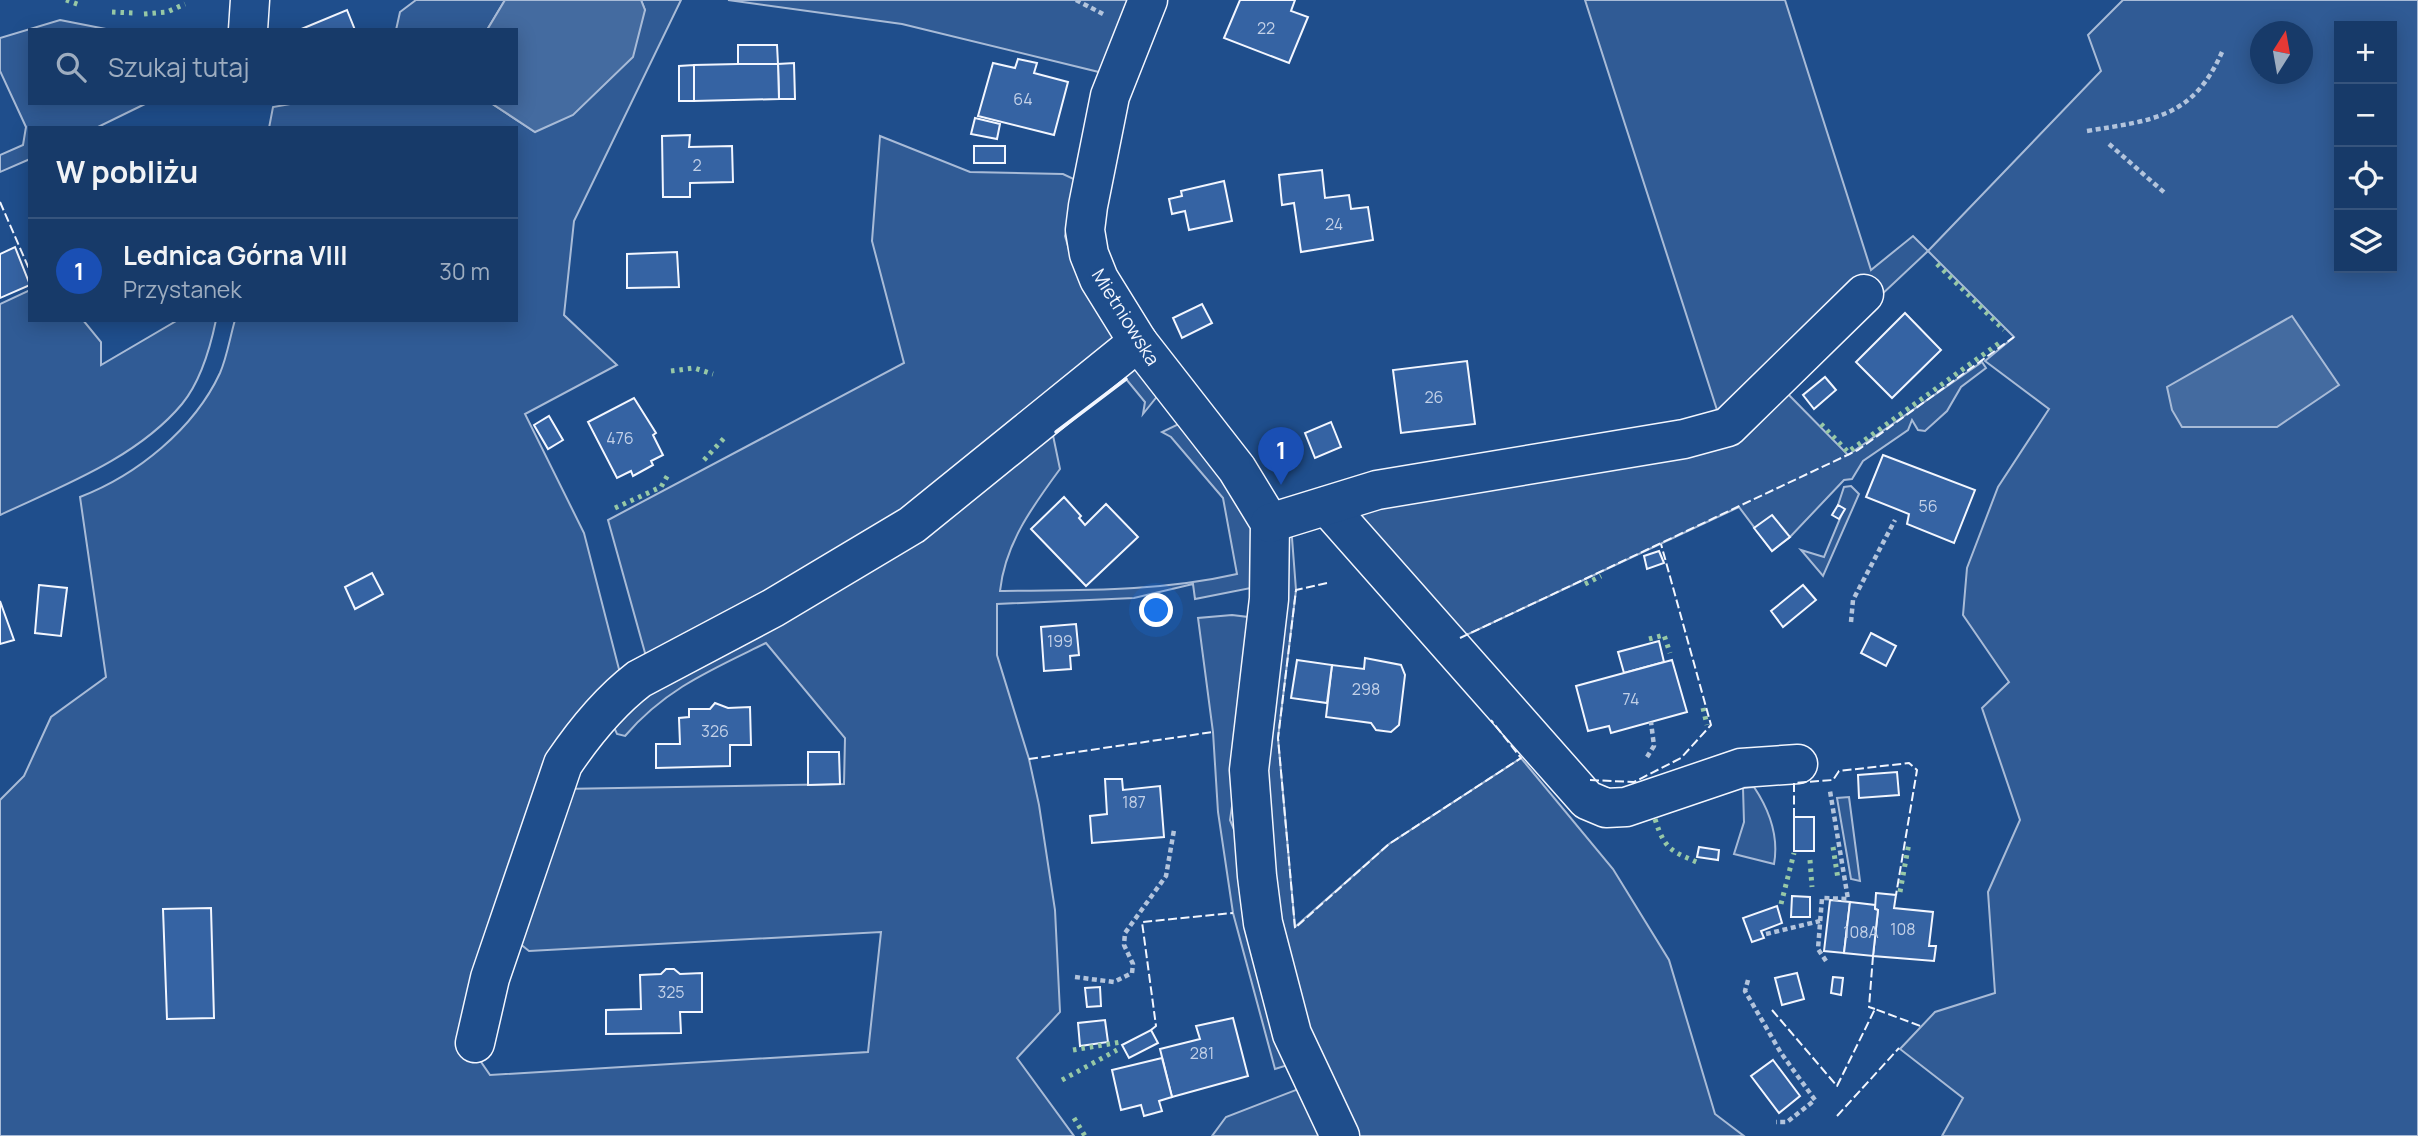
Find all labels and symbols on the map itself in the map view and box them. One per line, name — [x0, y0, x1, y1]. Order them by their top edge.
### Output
house number: 22 — [1257, 17, 1275, 39]
north arrow — [2250, 21, 2313, 84]
house number: 64 — [1013, 88, 1033, 110]
house number: 2 — [692, 154, 702, 176]
house number: 24 — [1325, 213, 1343, 235]
street label: Mietniowska — [1086, 264, 1166, 370]
house number: 26 — [1424, 386, 1444, 408]
house number: 476 — [606, 427, 634, 449]
pin: 1 — [1258, 427, 1304, 485]
house number: 56 — [1918, 495, 1938, 517]
your location — [1139, 593, 1173, 627]
house number: 199 — [1047, 630, 1073, 652]
house number: 298 — [1352, 678, 1380, 700]
house number: 74 — [1623, 688, 1639, 710]
house number: 326 — [701, 720, 729, 742]
house number: 187 — [1122, 791, 1146, 813]
house number: 108 — [1890, 918, 1916, 940]
house number: 108A — [1843, 921, 1879, 943]
house number: 325 — [657, 981, 685, 1003]
house number: 281 — [1190, 1042, 1214, 1064]

